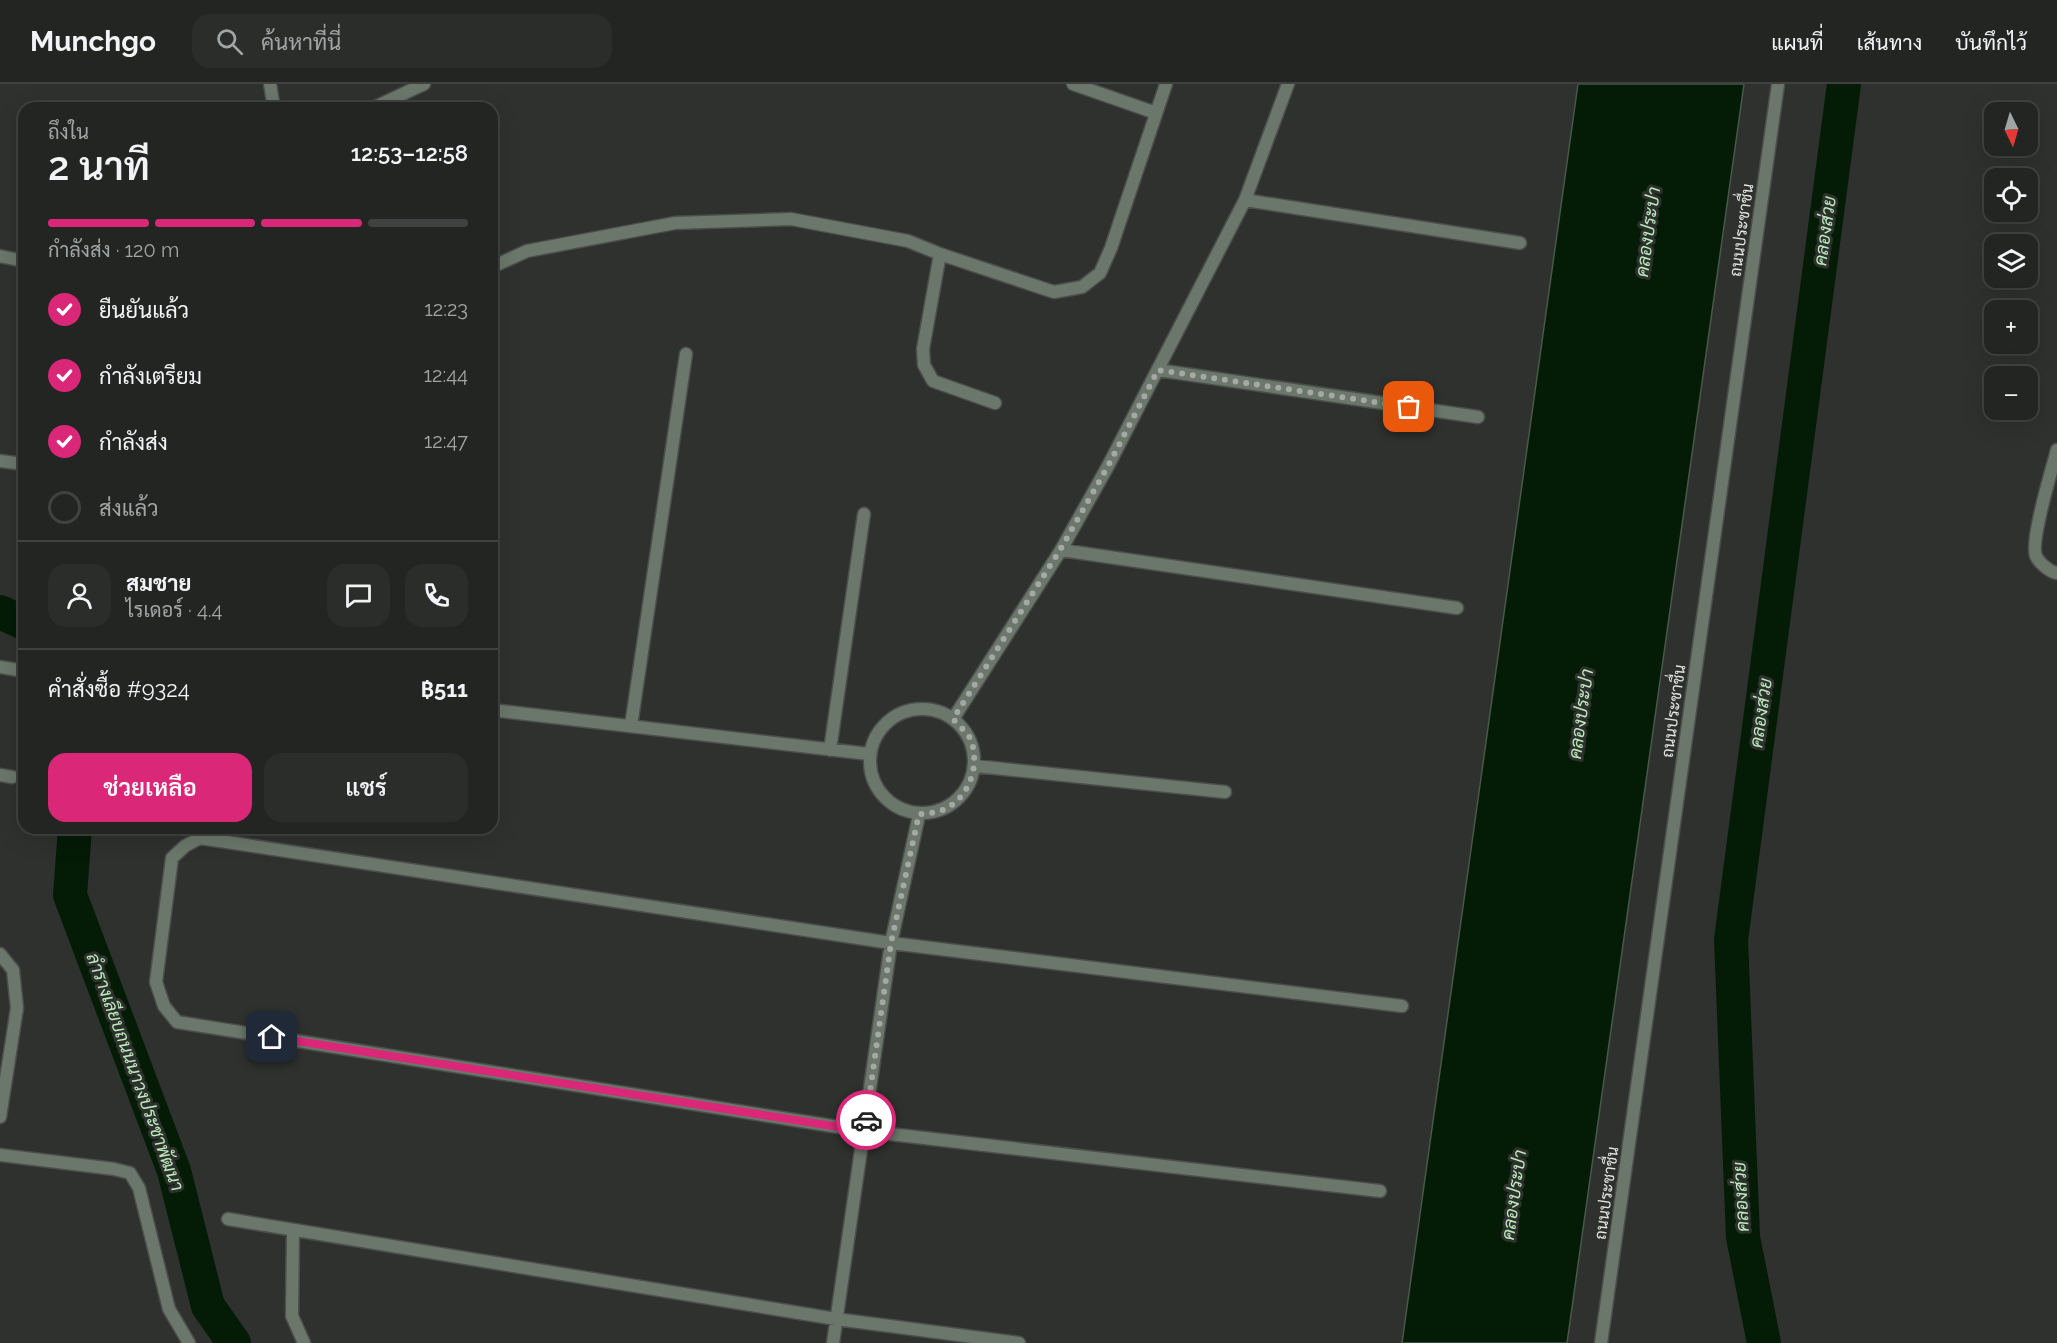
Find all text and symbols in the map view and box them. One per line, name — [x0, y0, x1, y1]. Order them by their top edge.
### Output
search box — [192, 14, 612, 68]
text: Munchgo — [30, 25, 156, 58]
icon: search — [213, 25, 246, 58]
text: ค้นหาที่นี่ — [261, 29, 341, 55]
text: แผนที่ — [1771, 30, 1824, 55]
text: เส้นทาง — [1857, 30, 1922, 55]
text: บันทึกไว้ — [1955, 30, 2027, 55]
north arrow — [1984, 102, 2038, 156]
map controls — [1984, 102, 2038, 420]
text: ถึงใน — [48, 120, 89, 144]
text: 12:53–12:58 — [351, 140, 468, 166]
text: 2 นาที — [48, 143, 150, 189]
button: locate — [1984, 168, 2038, 222]
street label: ถนนประชาชื่น — [1721, 182, 1757, 278]
water label: คลองประปา — [1631, 185, 1664, 278]
water label: คลองส่วย — [1808, 195, 1840, 267]
button: layers — [1984, 234, 2038, 288]
text: กำลังส่ง · 120 m — [48, 238, 179, 262]
icon: check — [48, 293, 81, 326]
text: ยืนยันแล้ว — [99, 297, 189, 323]
text: 12:23 — [424, 297, 468, 321]
button: + — [1984, 300, 2038, 354]
icon: check — [48, 359, 81, 392]
text: กำลังเตรียม — [99, 363, 202, 389]
text: 12:44 — [423, 363, 468, 387]
button: − — [1984, 366, 2038, 420]
pin — [1383, 381, 1434, 432]
icon: bag — [1392, 390, 1425, 423]
icon: check — [48, 425, 81, 458]
text: กำลังส่ง — [99, 429, 168, 455]
text: 12:47 — [424, 429, 468, 453]
text: ส่งแล้ว — [99, 495, 159, 521]
button: person — [48, 564, 111, 627]
button: chat — [327, 564, 390, 627]
button: phone — [405, 564, 468, 627]
text: สมชาย — [126, 570, 192, 596]
text: ไรเดอร์ · 4.4 — [126, 598, 223, 622]
street label: ถนนประชาชื่น — [1653, 663, 1689, 759]
water label: คลองประปา — [1564, 667, 1597, 760]
text: คำสั่งซื้อ #9324 — [48, 676, 190, 702]
text: ฿511 — [421, 676, 468, 702]
water label: คลองส่วย — [1744, 677, 1776, 749]
button: ช่วยเหลือ — [48, 753, 252, 822]
button: แชร์ — [264, 753, 468, 822]
water label: ลำรางเลียบถนนนาวงประชาพัฒนา — [83, 949, 190, 1194]
pin — [246, 1011, 297, 1062]
icon: home — [255, 1020, 288, 1053]
courier — [836, 1090, 896, 1150]
icon: car — [850, 1104, 883, 1137]
street label: ถนนประชาชื่น — [1586, 1145, 1622, 1241]
water label: คลองประปา — [1497, 1148, 1530, 1241]
water label: คลองส่วย — [1727, 1162, 1753, 1233]

